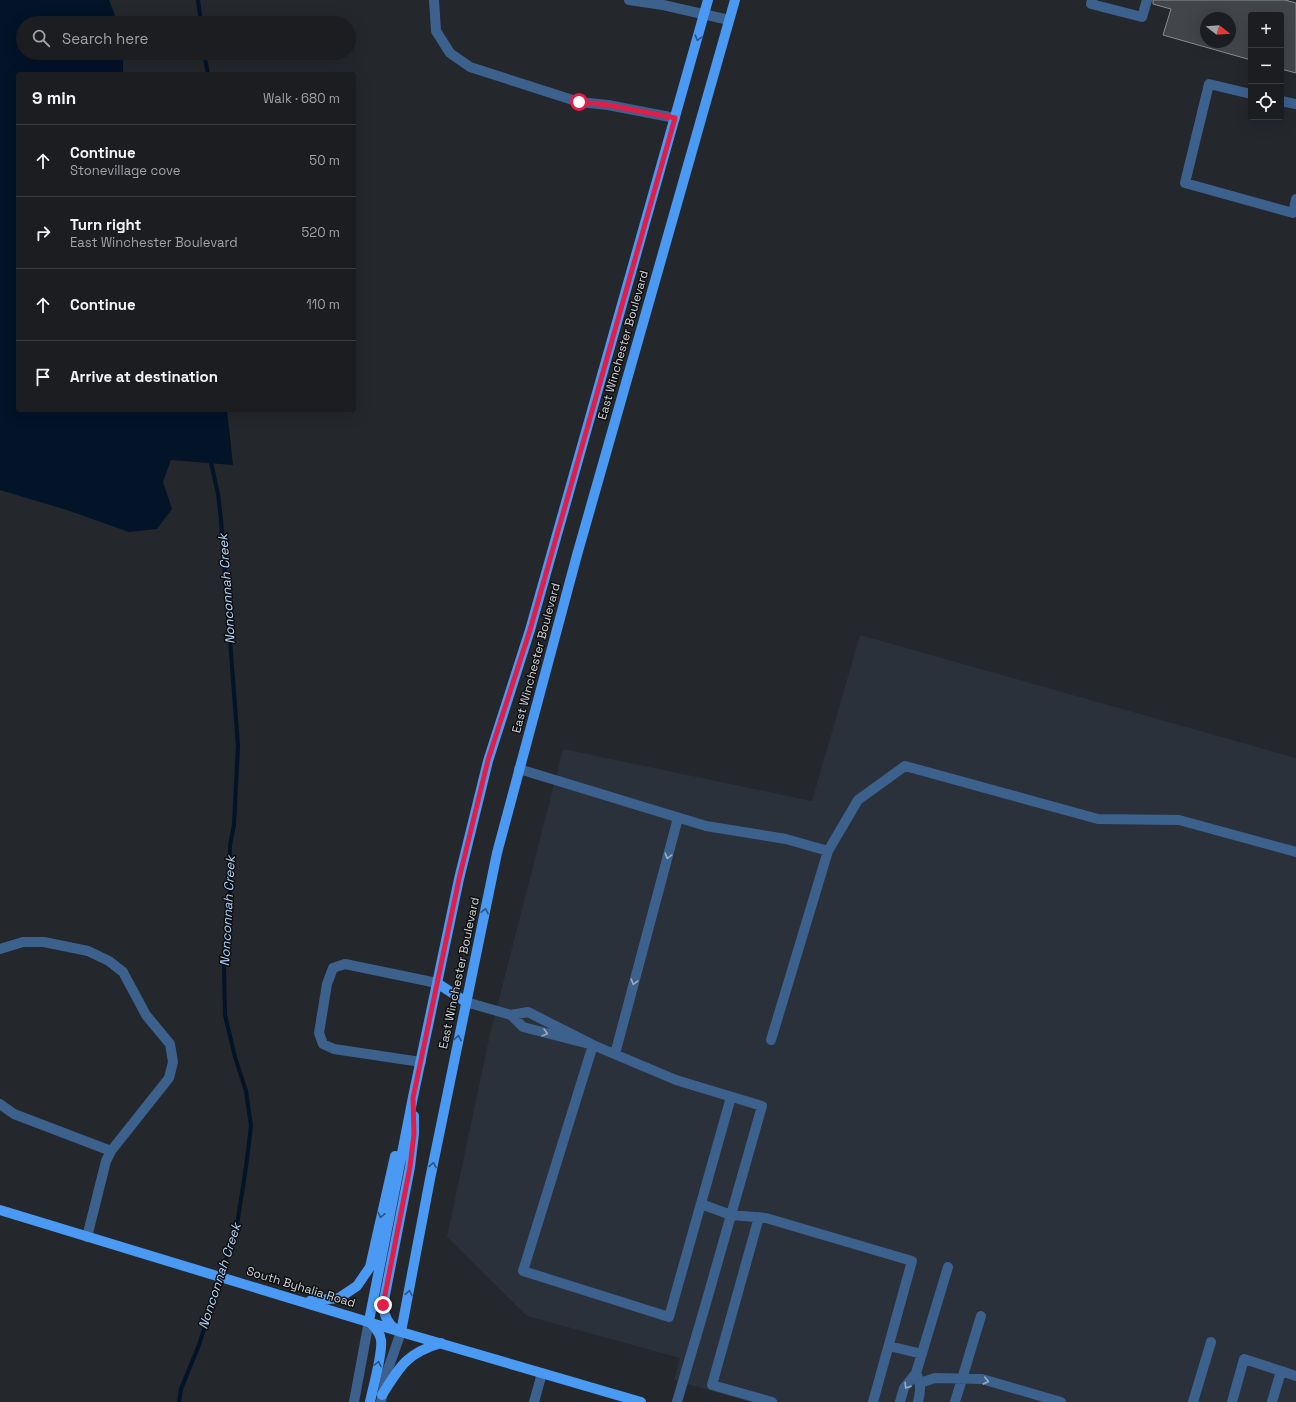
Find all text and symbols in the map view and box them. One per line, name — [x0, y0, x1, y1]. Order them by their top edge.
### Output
north arrow — [1200, 12, 1236, 48]
map controls — [1248, 12, 1284, 120]
button: + — [1248, 12, 1284, 48]
search box — [16, 16, 356, 60]
icon: search — [30, 27, 52, 49]
text: Search here — [62, 29, 148, 48]
one-way arrow — [694, 34, 703, 41]
button: − — [1248, 48, 1284, 84]
button: locate — [1248, 84, 1284, 120]
text: 9 min — [32, 87, 76, 109]
text: Walk · 680 m — [263, 90, 340, 107]
route start — [570, 93, 588, 111]
text: Continue — [70, 143, 136, 162]
icon: ahead — [32, 150, 54, 172]
text: 50 m — [309, 152, 340, 169]
text: Stonevillage cove — [70, 162, 180, 179]
text: Turn right — [70, 215, 141, 234]
icon: right — [32, 222, 54, 244]
text: 520 m — [302, 224, 340, 241]
text: East Winchester Boulevard — [70, 234, 238, 251]
street label: East Winchester Boulevard — [594, 268, 652, 422]
icon: ahead — [32, 294, 54, 316]
text: Continue — [70, 295, 136, 314]
text: 110 m — [306, 296, 340, 313]
icon: arrive — [32, 366, 54, 388]
text: Arrive at destination — [70, 367, 218, 386]
water label: Nonconnah Creek — [214, 531, 239, 645]
street label: East Winchester Boulevard — [508, 581, 564, 735]
one-way arrow — [664, 852, 673, 859]
water label: Nonconnah Creek — [216, 853, 239, 967]
street label: East Winchester Boulevard — [435, 896, 483, 1050]
one-way arrow — [480, 908, 488, 914]
one-way arrow — [631, 978, 639, 985]
one-way arrow — [541, 1028, 548, 1037]
one-way arrow — [454, 1035, 462, 1041]
one-way arrow — [428, 1162, 436, 1169]
one-way arrow — [378, 1212, 386, 1218]
water label: Nonconnah Creek — [194, 1219, 245, 1331]
street label: South Byhalia Road — [245, 1263, 357, 1311]
one-way arrow — [404, 1290, 412, 1296]
route end — [374, 1296, 392, 1314]
one-way arrow — [373, 1361, 381, 1367]
one-way arrow — [983, 1376, 989, 1384]
one-way arrow — [904, 1381, 911, 1388]

